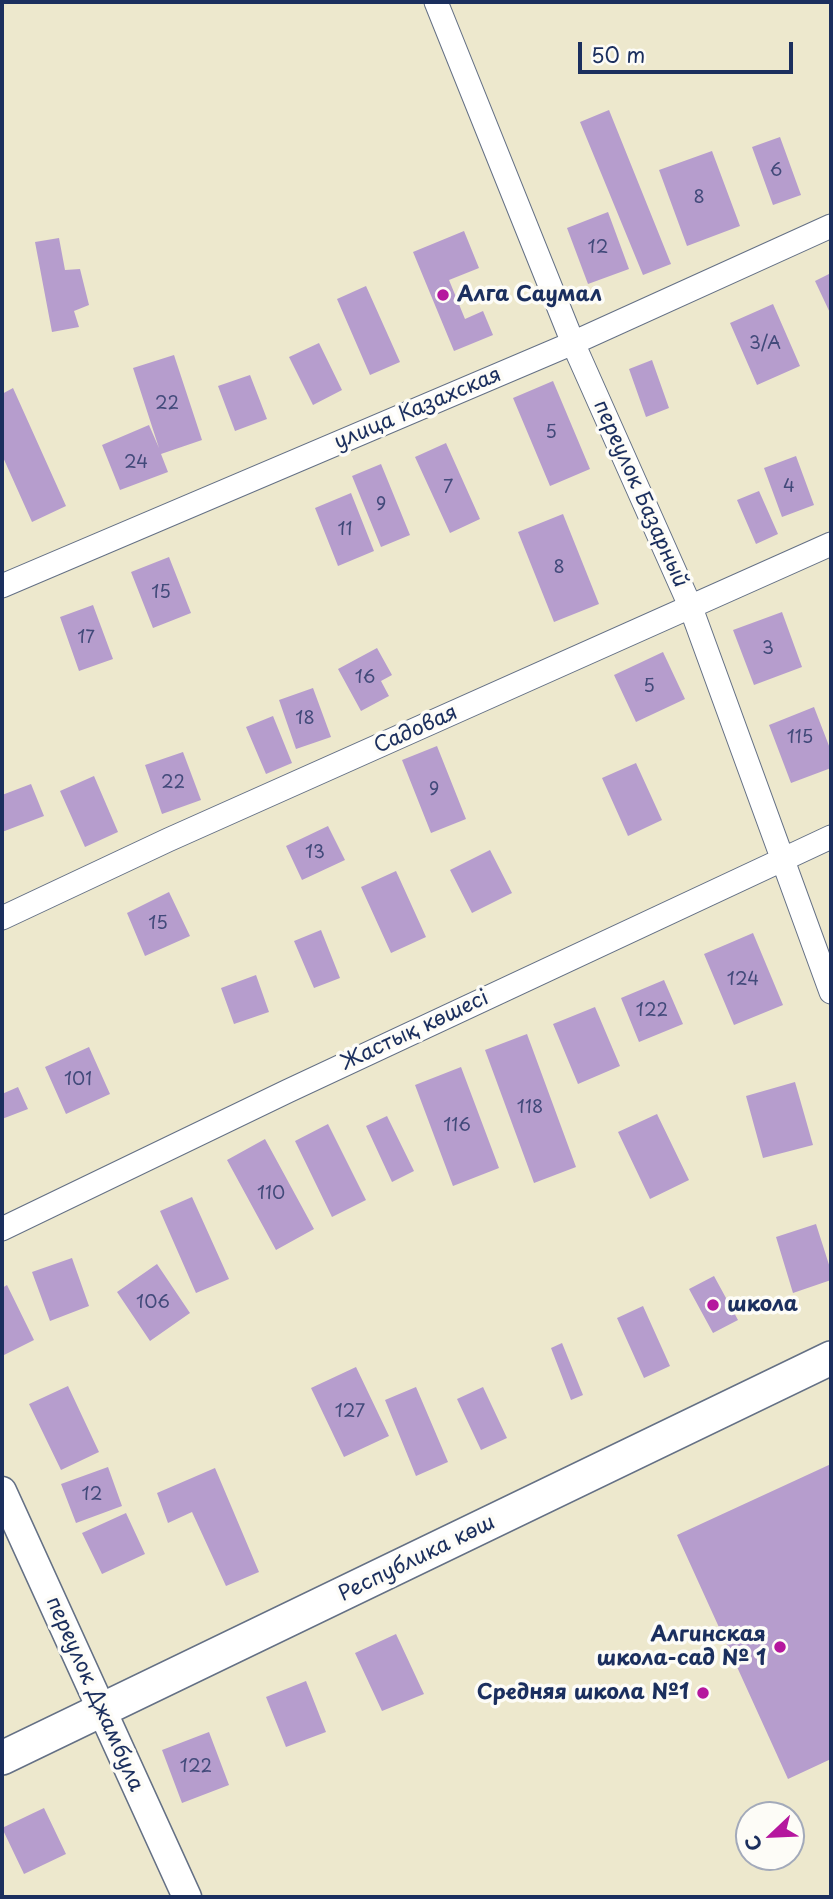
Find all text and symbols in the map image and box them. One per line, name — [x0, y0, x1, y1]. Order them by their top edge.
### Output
scale bar — [581, 28, 796, 72]
text: 50 m — [591, 38, 645, 70]
house number: 6 — [770, 160, 782, 182]
house number: 8 — [693, 187, 705, 209]
house number: 12 — [588, 237, 608, 259]
place label: Алга Саумал — [457, 282, 602, 308]
marker: Алга Саумал — [435, 287, 451, 303]
house number: 3/А — [749, 333, 781, 355]
street label: улица Казахская — [331, 362, 505, 456]
house number: 22 — [155, 393, 179, 415]
street label: переулок Базарный — [587, 396, 693, 592]
house number: 5 — [545, 422, 557, 444]
house number: 24 — [124, 452, 148, 474]
house number: 4 — [783, 476, 795, 498]
house number: 7 — [443, 477, 453, 499]
house number: 9 — [376, 494, 386, 516]
house number: 11 — [337, 519, 353, 541]
house number: 8 — [553, 557, 565, 579]
house number: 15 — [151, 582, 171, 604]
house number: 17 — [77, 627, 95, 649]
house number: 3 — [762, 638, 774, 660]
house number: 16 — [355, 667, 375, 689]
house number: 5 — [643, 676, 655, 698]
street label: Садовая — [370, 700, 462, 760]
house number: 18 — [295, 708, 315, 730]
house number: 115 — [787, 727, 813, 749]
house number: 22 — [161, 772, 185, 794]
house number: 9 — [429, 779, 439, 801]
house number: 13 — [305, 842, 325, 864]
house number: 15 — [148, 913, 168, 935]
house number: 124 — [727, 969, 759, 991]
street label: Жастық көшесі — [337, 986, 493, 1076]
house number: 122 — [636, 1000, 668, 1022]
house number: 101 — [64, 1069, 92, 1091]
house number: 118 — [517, 1097, 543, 1119]
house number: 116 — [443, 1115, 471, 1137]
house number: 110 — [257, 1183, 285, 1205]
house number: 106 — [136, 1292, 170, 1314]
place label: школа — [727, 1292, 798, 1318]
marker: школа — [705, 1297, 721, 1313]
house number: 127 — [335, 1401, 365, 1423]
house number: 12 — [82, 1484, 102, 1506]
street label: Республика көш — [335, 1510, 499, 1608]
street label: переулок Джамбула — [40, 1593, 148, 1795]
place label: Алгинская школа-сад № 1 — [597, 1622, 766, 1672]
marker: Алгинская школа-сад № 1 — [772, 1639, 788, 1655]
place label: Средняя школа №1 — [477, 1680, 689, 1706]
marker: Средняя школа №1 — [695, 1685, 711, 1701]
house number: 122 — [180, 1756, 212, 1778]
north arrow — [735, 1801, 805, 1871]
text: С — [737, 1831, 768, 1855]

